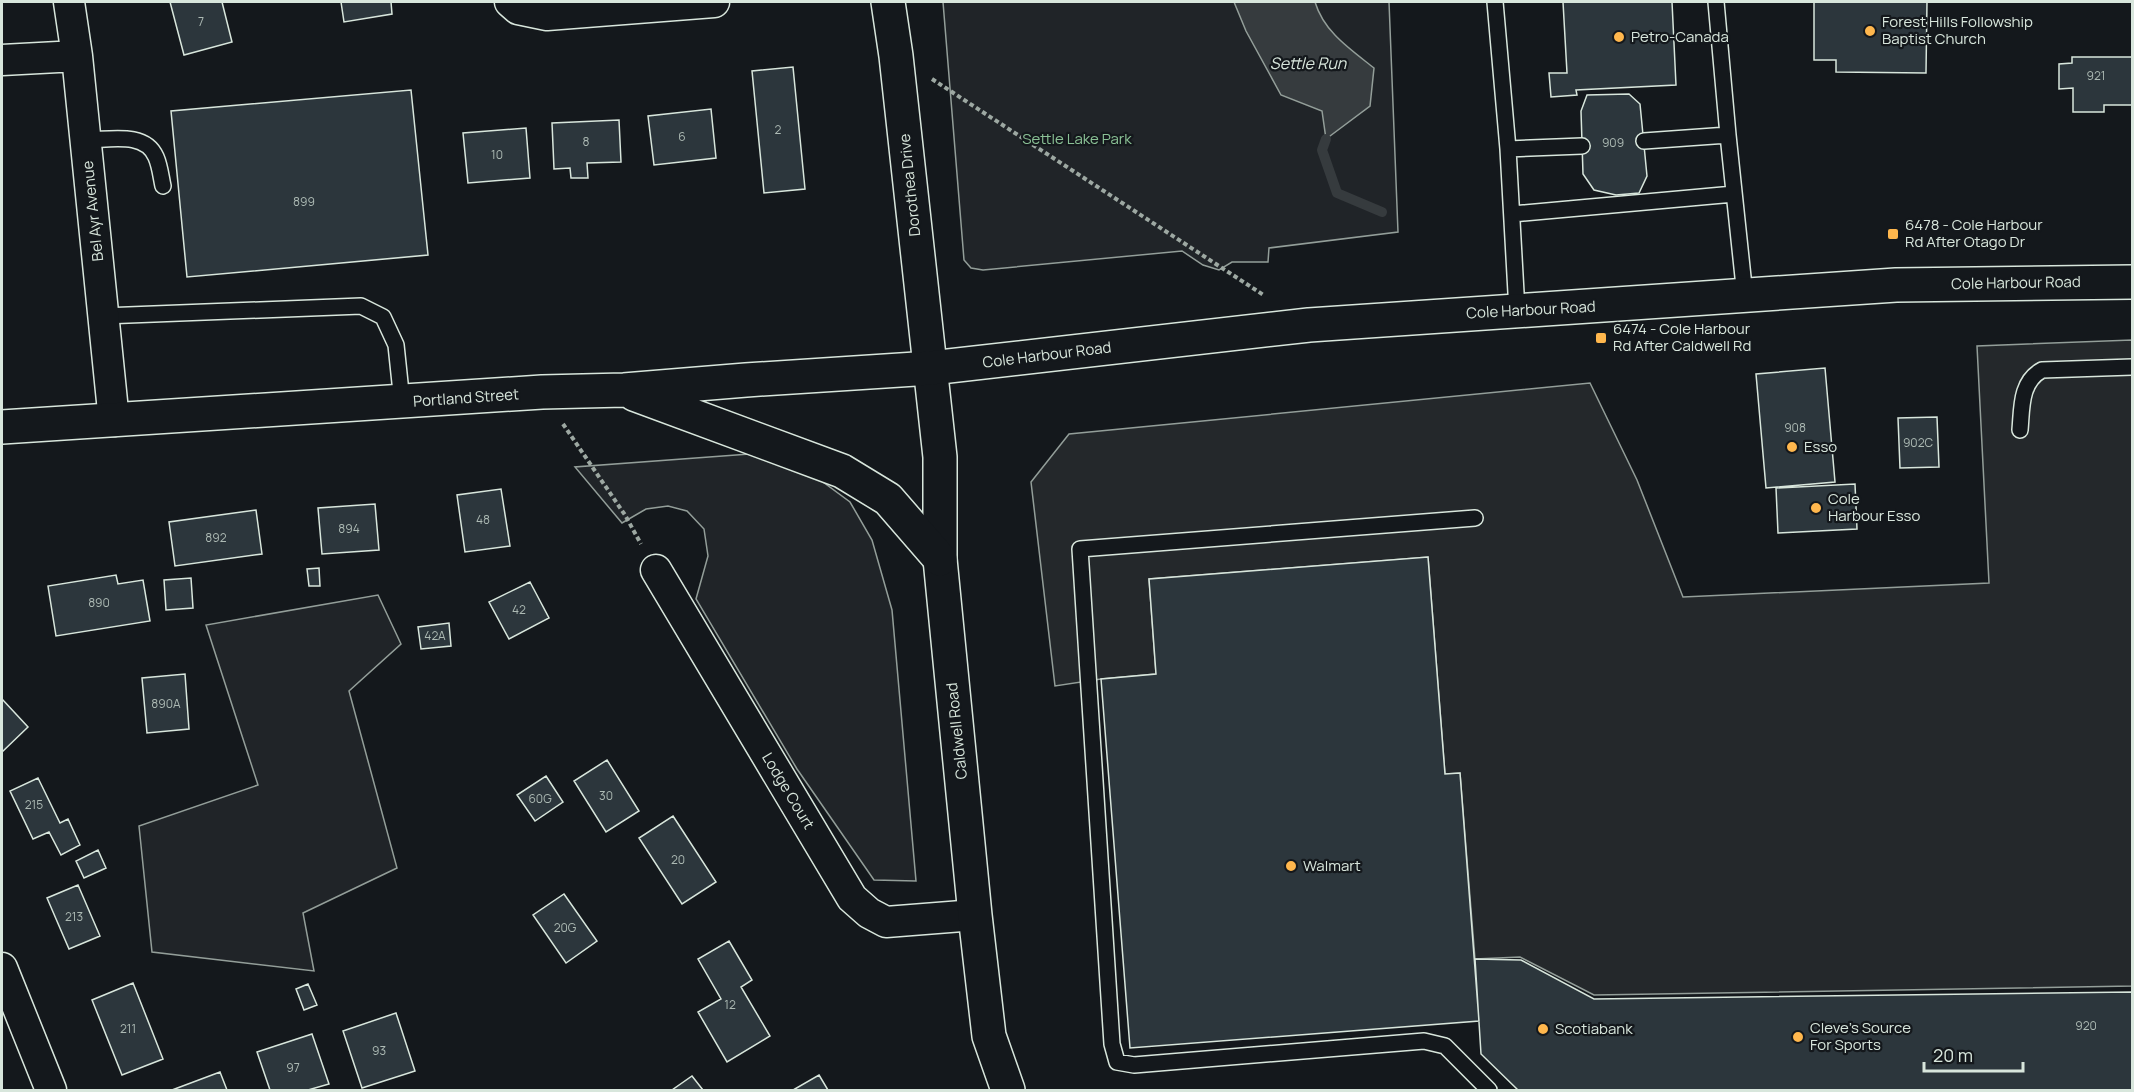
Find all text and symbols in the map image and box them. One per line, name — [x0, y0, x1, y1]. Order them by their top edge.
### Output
place label: Forest Hills Followship Baptist Church — [1882, 11, 2033, 49]
house number: 7 — [198, 13, 204, 30]
marker: Forest Hills Followship Baptist Church — [1863, 24, 1877, 38]
place label: Petro-Canada — [1631, 26, 1729, 47]
marker: Petro-Canada — [1612, 30, 1626, 44]
water label: Settle Run — [1270, 52, 1347, 74]
house number: 921 — [2087, 67, 2105, 84]
house number: 2 — [775, 121, 782, 138]
house number: 6 — [678, 128, 686, 145]
park label: Settle Lake Park — [1022, 128, 1132, 149]
house number: 8 — [583, 133, 590, 150]
street label: Dorothea Drive — [894, 133, 925, 237]
house number: 909 — [1602, 134, 1624, 151]
house number: 10 — [491, 146, 503, 163]
street label: Bel Ayr Avenue — [77, 160, 108, 262]
house number: 899 — [293, 193, 315, 210]
place label: 6478 - Cole Harbour Rd After Otago Dr — [1905, 214, 2043, 252]
marker: 6478 - Cole Harbour Rd After Otago Dr — [1886, 227, 1900, 241]
street label: Cole Harbour Road — [1951, 271, 2081, 294]
street label: Cole Harbour Road — [1466, 296, 1596, 323]
place label: 6474 - Cole Harbour Rd After Caldwell Rd — [1613, 318, 1751, 356]
marker: 6474 - Cole Harbour Rd After Caldwell Rd — [1594, 331, 1608, 345]
street label: Cole Harbour Road — [981, 336, 1112, 373]
street label: Portland Street — [412, 383, 520, 412]
house number: 908 — [1784, 419, 1806, 436]
house number: 902C — [1903, 434, 1934, 451]
place label: Esso — [1804, 436, 1837, 457]
marker: Esso — [1785, 440, 1799, 454]
place label: Cole Harbour Esso — [1828, 488, 1920, 526]
marker: Cole Harbour Esso — [1809, 501, 1823, 515]
house number: 48 — [476, 511, 490, 528]
house number: 894 — [338, 520, 360, 537]
house number: 892 — [205, 529, 227, 546]
house number: 890 — [88, 594, 110, 611]
house number: 42 — [512, 601, 526, 618]
house number: 42A — [424, 627, 446, 644]
street label: Caldwell Road — [941, 682, 972, 780]
house number: 890A — [151, 695, 181, 712]
street label: Lodge Court — [757, 748, 820, 833]
house number: 30 — [599, 787, 613, 804]
house number: 60G — [528, 790, 552, 807]
house number: 215 — [25, 796, 43, 813]
house number: 20 — [671, 851, 685, 868]
place label: Walmart — [1303, 855, 1361, 876]
marker: Walmart — [1284, 859, 1298, 873]
house number: 213 — [65, 908, 83, 925]
house number: 20G — [554, 919, 577, 936]
house number: 12 — [724, 996, 736, 1013]
place label: Cleve's Source For Sports — [1810, 1017, 1911, 1055]
house number: 920 — [2075, 1017, 2097, 1034]
place label: Scotiabank — [1555, 1018, 1633, 1039]
house number: 211 — [120, 1020, 136, 1037]
marker: Scotiabank — [1536, 1022, 1550, 1036]
marker: Cleve's Source For Sports — [1791, 1030, 1805, 1044]
scale bar — [1924, 1035, 2023, 1073]
house number: 93 — [372, 1042, 386, 1059]
text: 20 m — [1933, 1043, 1973, 1067]
house number: 97 — [286, 1059, 300, 1076]

